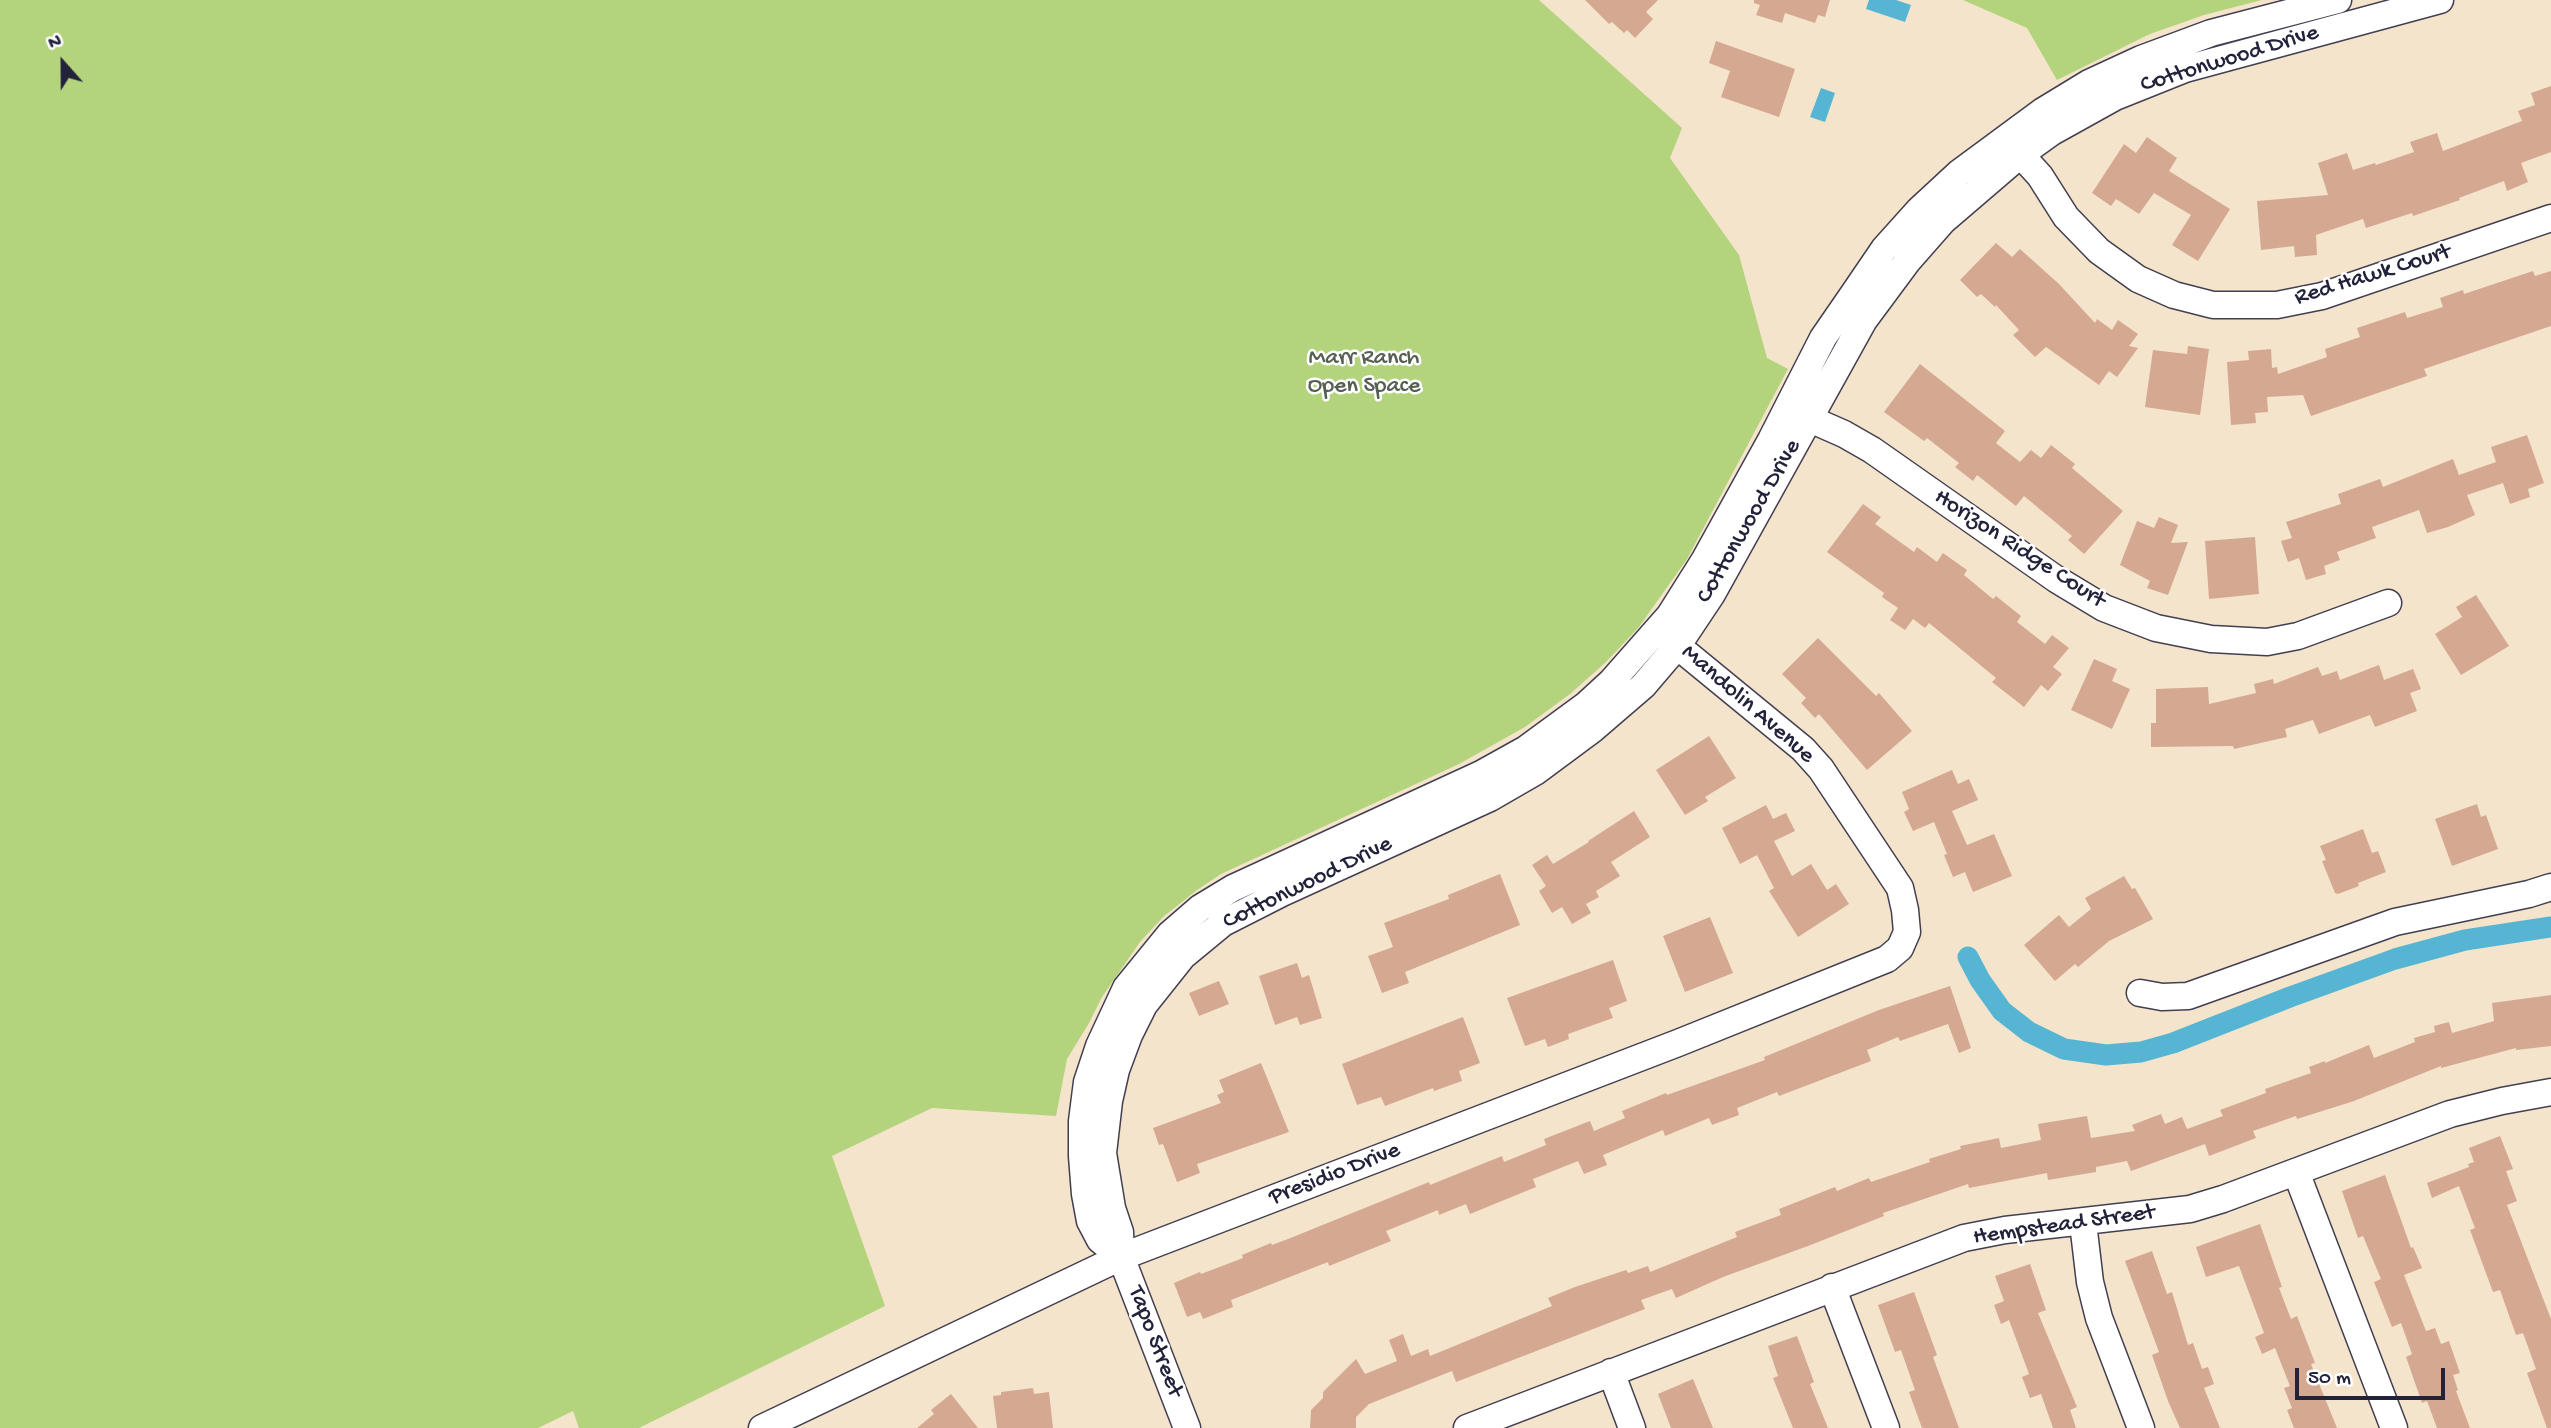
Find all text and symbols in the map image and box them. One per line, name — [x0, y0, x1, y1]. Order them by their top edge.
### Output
street label: Cottonwood Drive — [2138, 19, 2322, 101]
north arrow — [28, 28, 98, 98]
text: N — [45, 30, 65, 56]
street label: Red Hawk Court — [2291, 239, 2455, 313]
park label: Marr Ranch Open Space — [1308, 345, 1420, 401]
street label: Cottonwood Drive — [1691, 435, 1809, 609]
street label: Horizon Ridge Court — [1928, 484, 2110, 616]
street label: Mandolin Avenue — [1674, 639, 1820, 771]
street label: Cottonwood Drive — [1219, 831, 1397, 937]
street label: Presidio Drive — [1265, 1137, 1405, 1213]
street label: Hempstead Street — [1971, 1199, 2157, 1253]
street label: Tapo Street — [1120, 1282, 1188, 1402]
scale bar — [2299, 1354, 2450, 1398]
text: 50 m — [2308, 1367, 2351, 1392]

